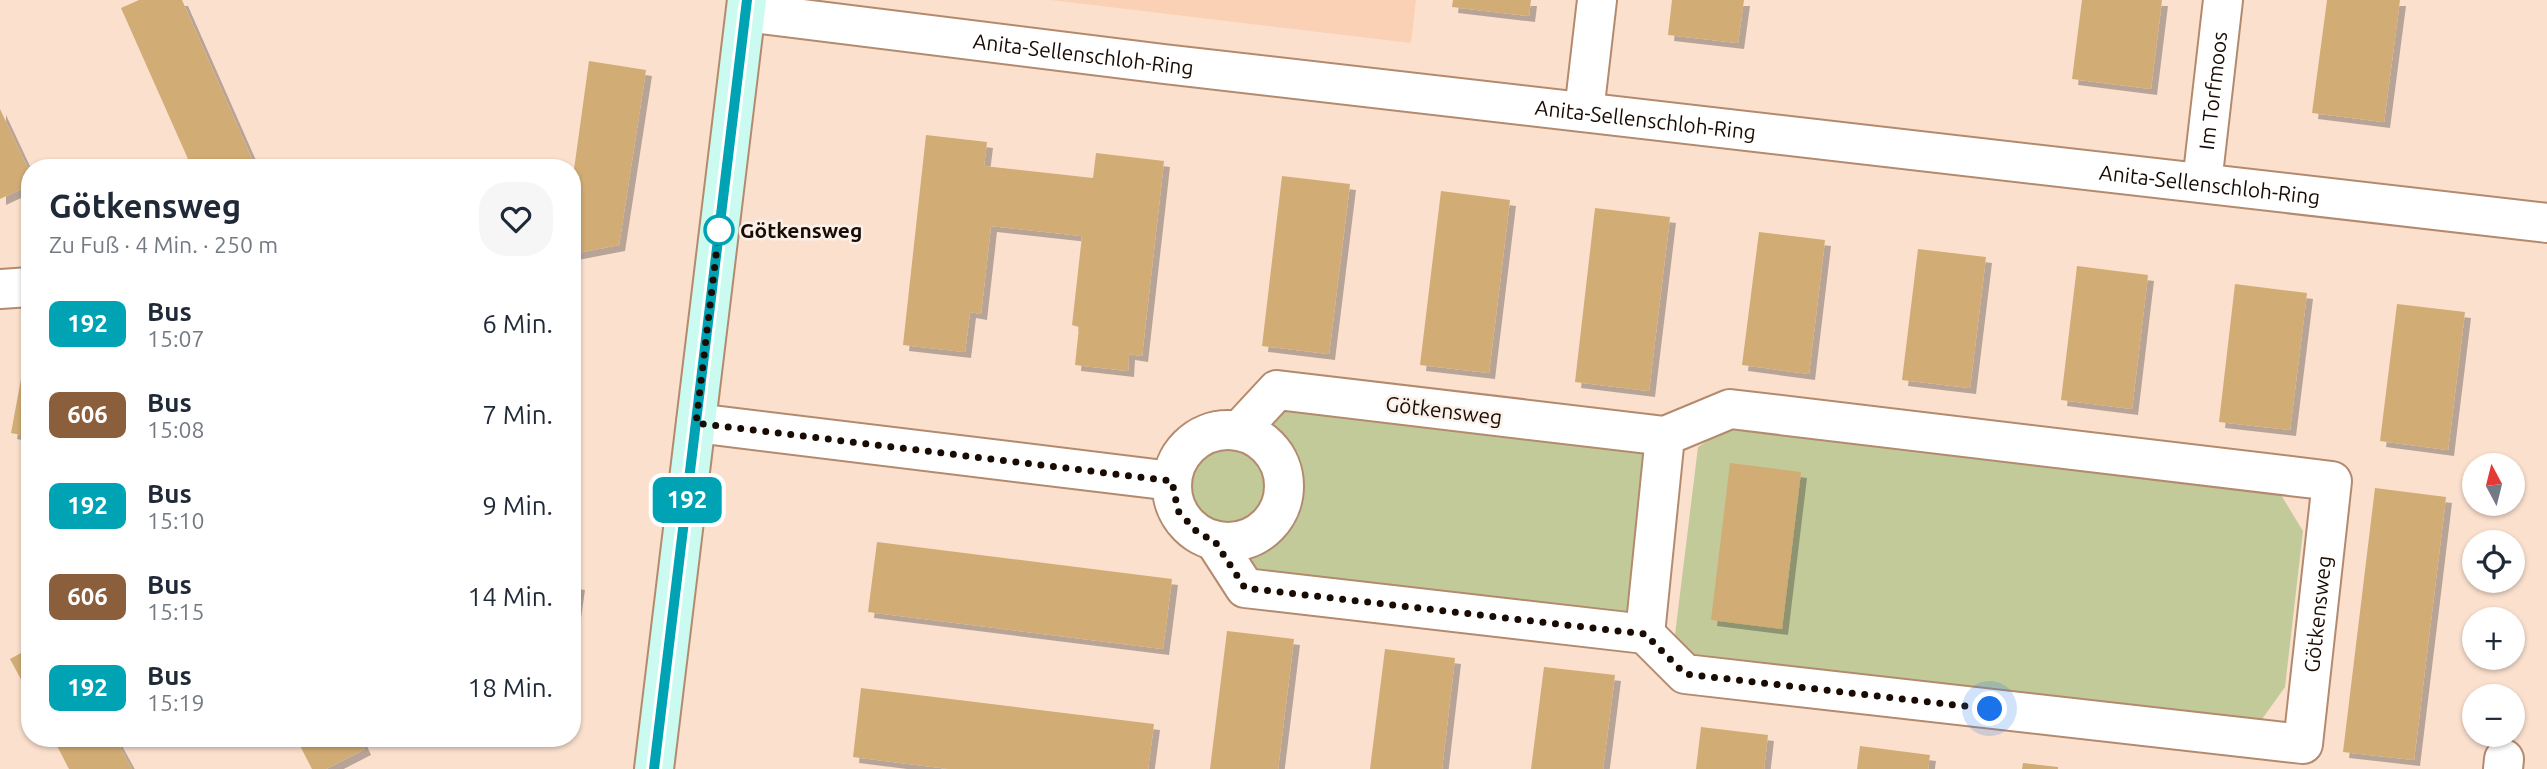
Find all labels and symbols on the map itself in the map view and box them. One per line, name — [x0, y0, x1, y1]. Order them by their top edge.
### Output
street label: Anita-Sellenschloh-Ring — [972, 28, 1195, 79]
street label: Im Torfmoos — [2194, 30, 2231, 151]
street label: Anita-Sellenschloh-Ring — [1534, 95, 1757, 144]
street label: Anita-Sellenschloh-Ring — [2098, 160, 2322, 209]
marker: Götkensweg — [704, 215, 734, 245]
place label: Götkensweg — [740, 218, 862, 242]
street label: Götkensweg — [1384, 391, 1504, 429]
north arrow — [2462, 453, 2525, 516]
line badge: 192 — [647, 477, 727, 523]
street label: Götkensweg — [2299, 554, 2336, 674]
your location — [1972, 691, 2007, 726]

